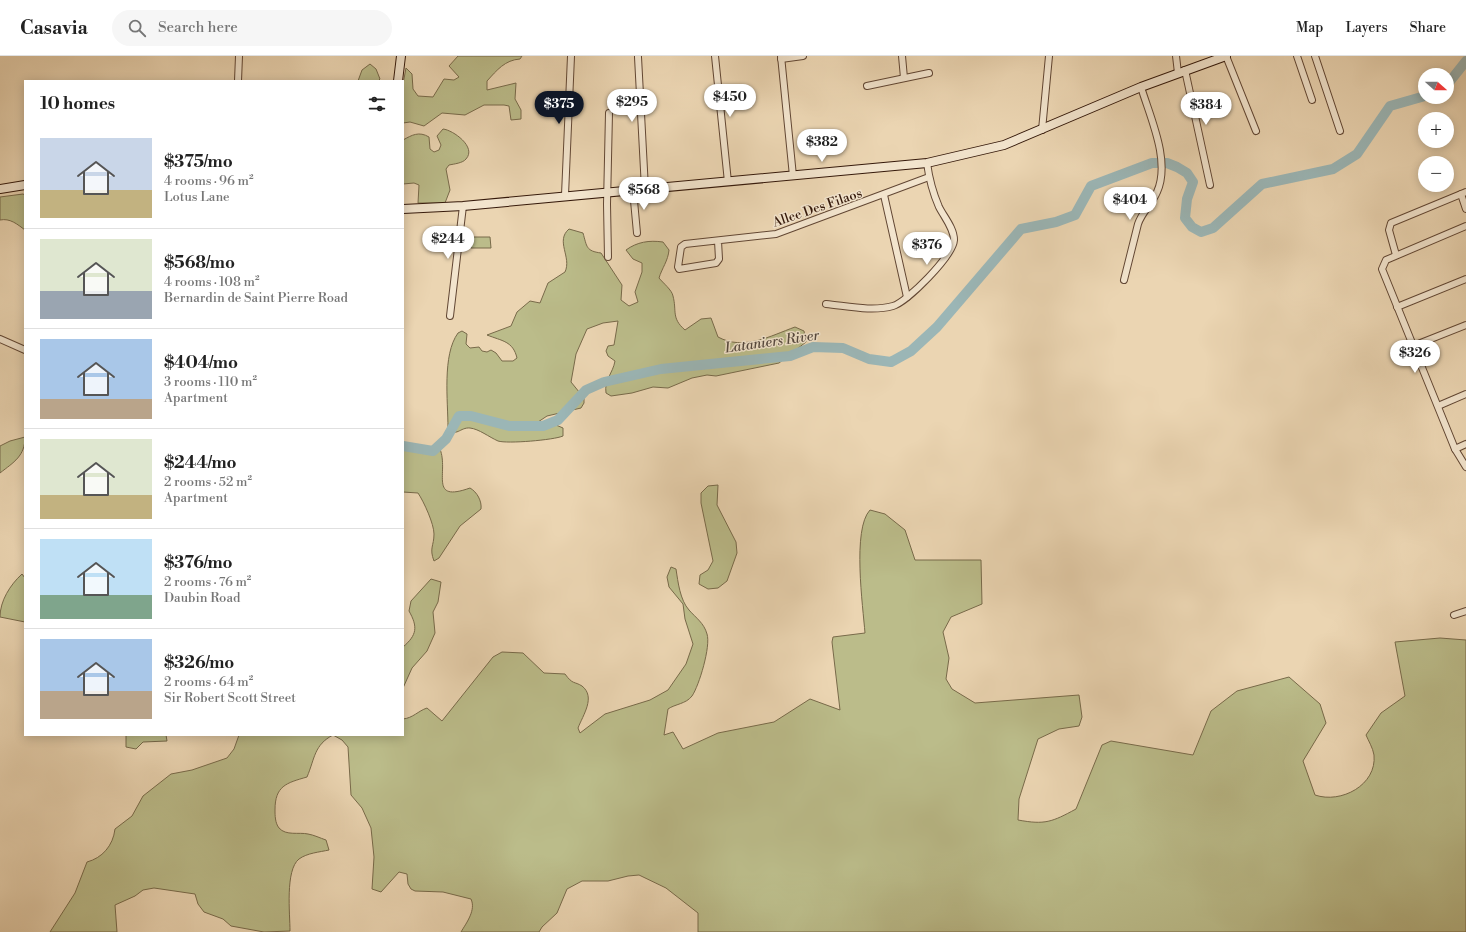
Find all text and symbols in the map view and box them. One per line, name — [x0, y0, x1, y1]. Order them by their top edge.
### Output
search box — [112, 10, 392, 46]
text: Casavia — [20, 16, 88, 40]
icon: search — [126, 17, 148, 39]
text: Search here — [158, 18, 238, 37]
text: Map — [1296, 19, 1323, 37]
text: Layers — [1345, 19, 1388, 37]
text: Share — [1410, 19, 1446, 37]
north arrow — [1418, 68, 1454, 104]
map controls — [1418, 68, 1454, 192]
pin: $450 — [706, 84, 754, 118]
pin: $295 — [608, 89, 656, 123]
text: $450 — [713, 89, 747, 105]
pin: $375 — [535, 91, 583, 125]
pin: $384 — [1182, 92, 1230, 126]
text: 10 homes — [40, 93, 115, 115]
icon: filters — [366, 93, 388, 115]
text: $295 — [616, 94, 648, 110]
text: $375 — [544, 96, 574, 112]
text: $384 — [1190, 97, 1222, 113]
button: + — [1418, 112, 1454, 148]
pin: $382 — [798, 129, 846, 163]
text: $382 — [806, 134, 838, 150]
text: $375/mo — [164, 151, 233, 173]
icon: home — [72, 154, 120, 202]
button: − — [1418, 156, 1454, 192]
text: 4 rooms · 96 m² — [164, 173, 253, 189]
pin: $568 — [620, 177, 668, 211]
text: $568 — [628, 182, 660, 198]
street label: Allee Des Filaos — [770, 185, 864, 231]
pin: $404 — [1106, 187, 1154, 221]
text: Lotus Lane — [164, 189, 230, 205]
text: $404 — [1113, 192, 1147, 208]
pin: $244 — [424, 226, 472, 260]
text: $244 — [431, 231, 465, 247]
pin: $376 — [903, 232, 951, 266]
text: $376 — [912, 237, 942, 253]
text: $568/mo — [164, 252, 235, 274]
icon: home — [72, 255, 120, 303]
text: 4 rooms · 108 m² — [164, 274, 259, 290]
text: Bernardin de Saint Pierre Road — [164, 290, 348, 306]
water label: Lataniers River — [723, 326, 821, 358]
pin: $326 — [1391, 340, 1439, 374]
text: $326 — [1399, 345, 1431, 361]
text: $404/mo — [164, 352, 238, 374]
icon: home — [72, 355, 120, 403]
text: 3 rooms · 110 m² — [164, 374, 257, 390]
text: Apartment — [164, 390, 228, 406]
text: $244/mo — [164, 452, 237, 474]
icon: home — [72, 455, 120, 503]
text: 2 rooms · 52 m² — [164, 474, 252, 490]
text: Apartment — [164, 490, 228, 506]
text: $376/mo — [164, 552, 233, 574]
icon: home — [72, 555, 120, 603]
text: 2 rooms · 76 m² — [164, 574, 251, 590]
text: Daubin Road — [164, 590, 240, 606]
text: $326/mo — [164, 652, 234, 674]
icon: home — [72, 655, 120, 703]
text: 2 rooms · 64 m² — [164, 674, 253, 690]
text: Sir Robert Scott Street — [164, 690, 296, 706]

